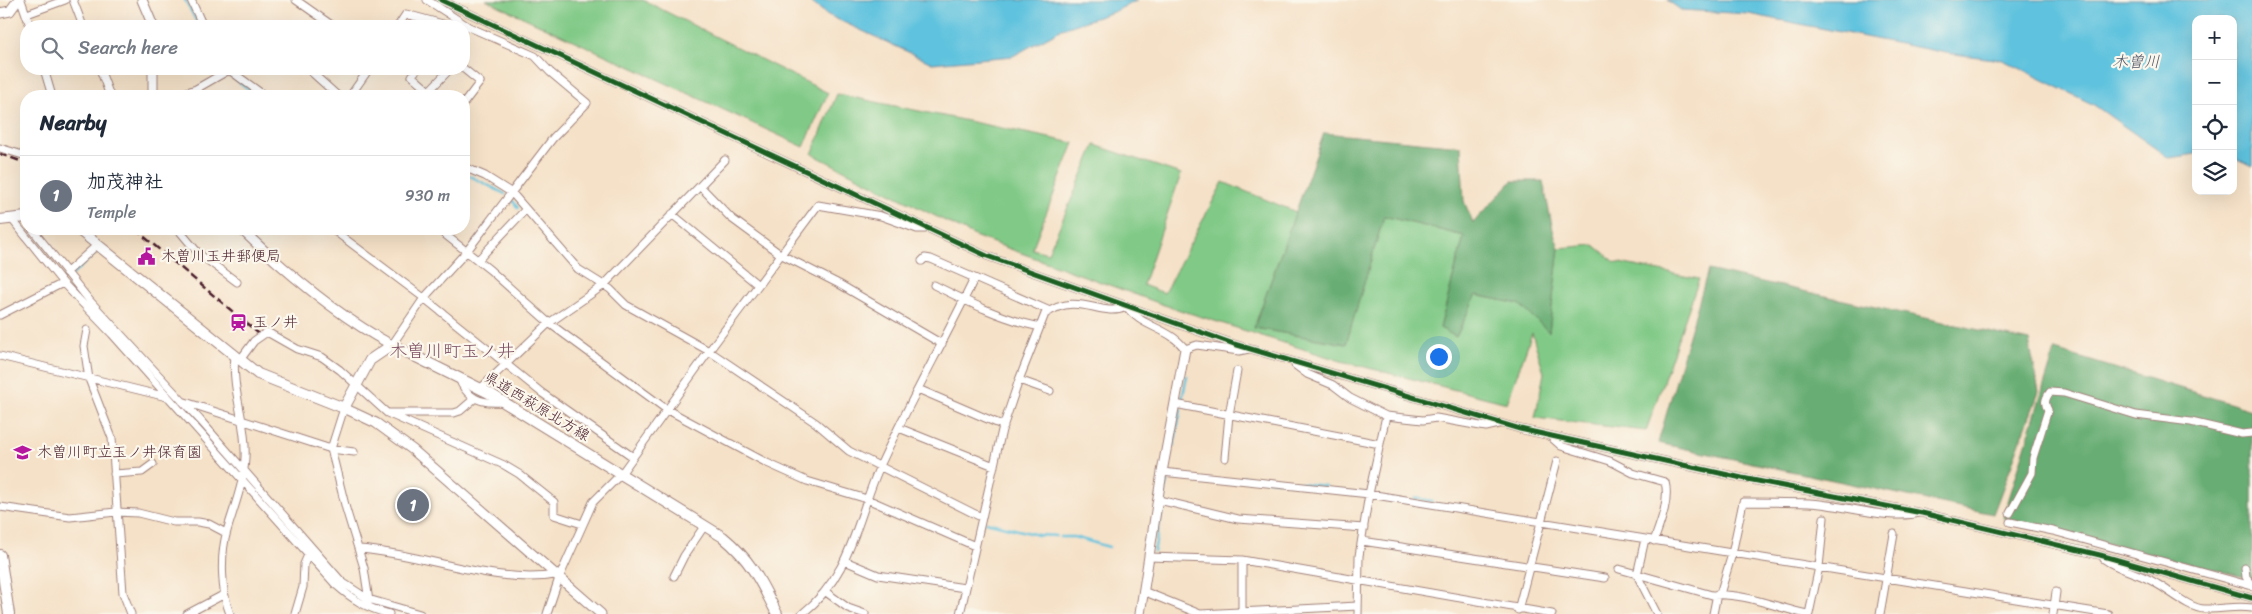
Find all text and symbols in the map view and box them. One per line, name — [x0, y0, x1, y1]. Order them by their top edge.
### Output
map controls — [2192, 15, 2237, 195]
button: + — [2192, 15, 2237, 60]
search box — [20, 20, 470, 75]
text: Search here — [78, 31, 178, 64]
icon: search — [38, 34, 66, 62]
water label: 木曽川 — [2112, 47, 2160, 76]
button: − — [2192, 60, 2237, 105]
text: Nearby — [40, 104, 106, 142]
button: locate — [2192, 105, 2237, 150]
button: layers — [2192, 150, 2237, 195]
text: 加茂神社 — [87, 165, 163, 198]
text: 1 — [53, 181, 59, 210]
text: 930 m — [405, 181, 450, 210]
text: Temple — [87, 198, 136, 227]
place label: 木曽川玉井郵便局 — [161, 243, 281, 269]
public building icon: 木曽川玉井郵便局 — [137, 246, 157, 266]
place label: 玉ノ井 — [253, 309, 298, 335]
station icon: 玉ノ井 — [229, 312, 249, 332]
district label: 木曽川町玉ノ井 — [389, 335, 515, 367]
your location — [1426, 344, 1452, 370]
street label: 県道西萩原北方線 — [479, 364, 595, 448]
place label: 木曽川町立玉ノ井保育園 — [37, 439, 202, 465]
school or university icon: 木曽川町立玉ノ井保育園 — [13, 442, 33, 462]
pin: 1 — [397, 486, 429, 524]

